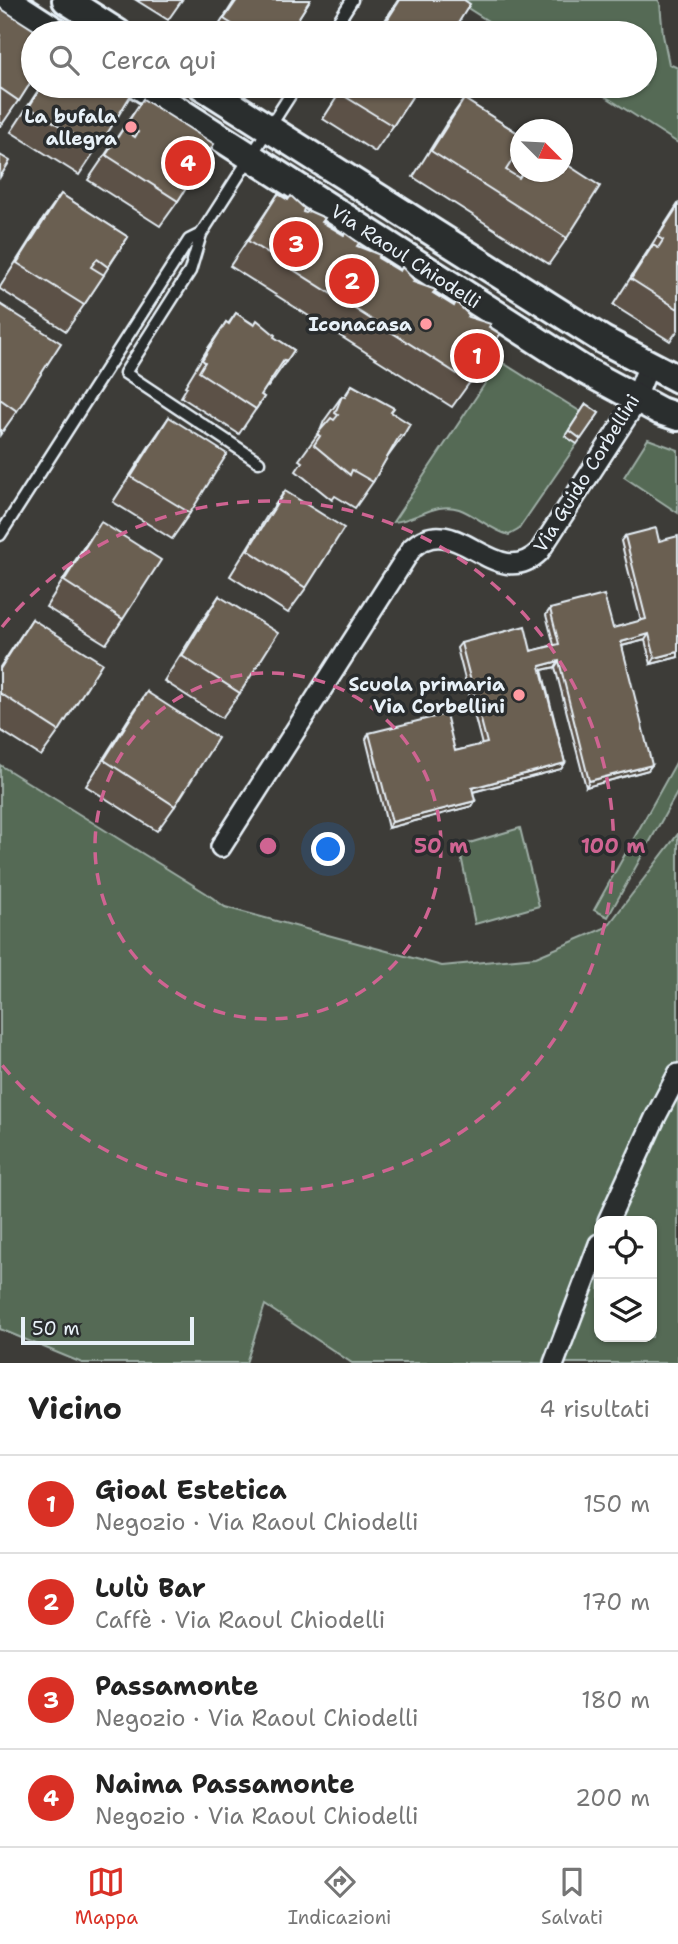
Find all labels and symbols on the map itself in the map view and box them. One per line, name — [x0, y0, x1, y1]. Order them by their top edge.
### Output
place label: La bufala allegra — [24, 104, 117, 151]
marker: La bufala allegra — [123, 119, 139, 135]
north arrow — [510, 119, 573, 182]
pin: 4 — [165, 137, 211, 189]
street label: Via Raoul Chiodelli — [326, 199, 486, 314]
pin: 3 — [273, 218, 319, 270]
pin: 2 — [329, 255, 375, 307]
place label: Iconacasa — [308, 312, 412, 337]
marker: Iconacasa — [418, 316, 434, 332]
pin: 1 — [454, 330, 500, 382]
street label: Via Guido Corbellini — [528, 389, 645, 557]
place label: Scuola primaria Via Corbellini — [348, 672, 505, 719]
marker: Scuola primaria Via Corbellini — [511, 687, 527, 703]
your location — [311, 832, 345, 866]
text: 50 m — [414, 832, 468, 860]
text: 100 m — [581, 832, 645, 860]
centre of rings — [256, 834, 280, 858]
scale bar — [21, 1314, 194, 1346]

